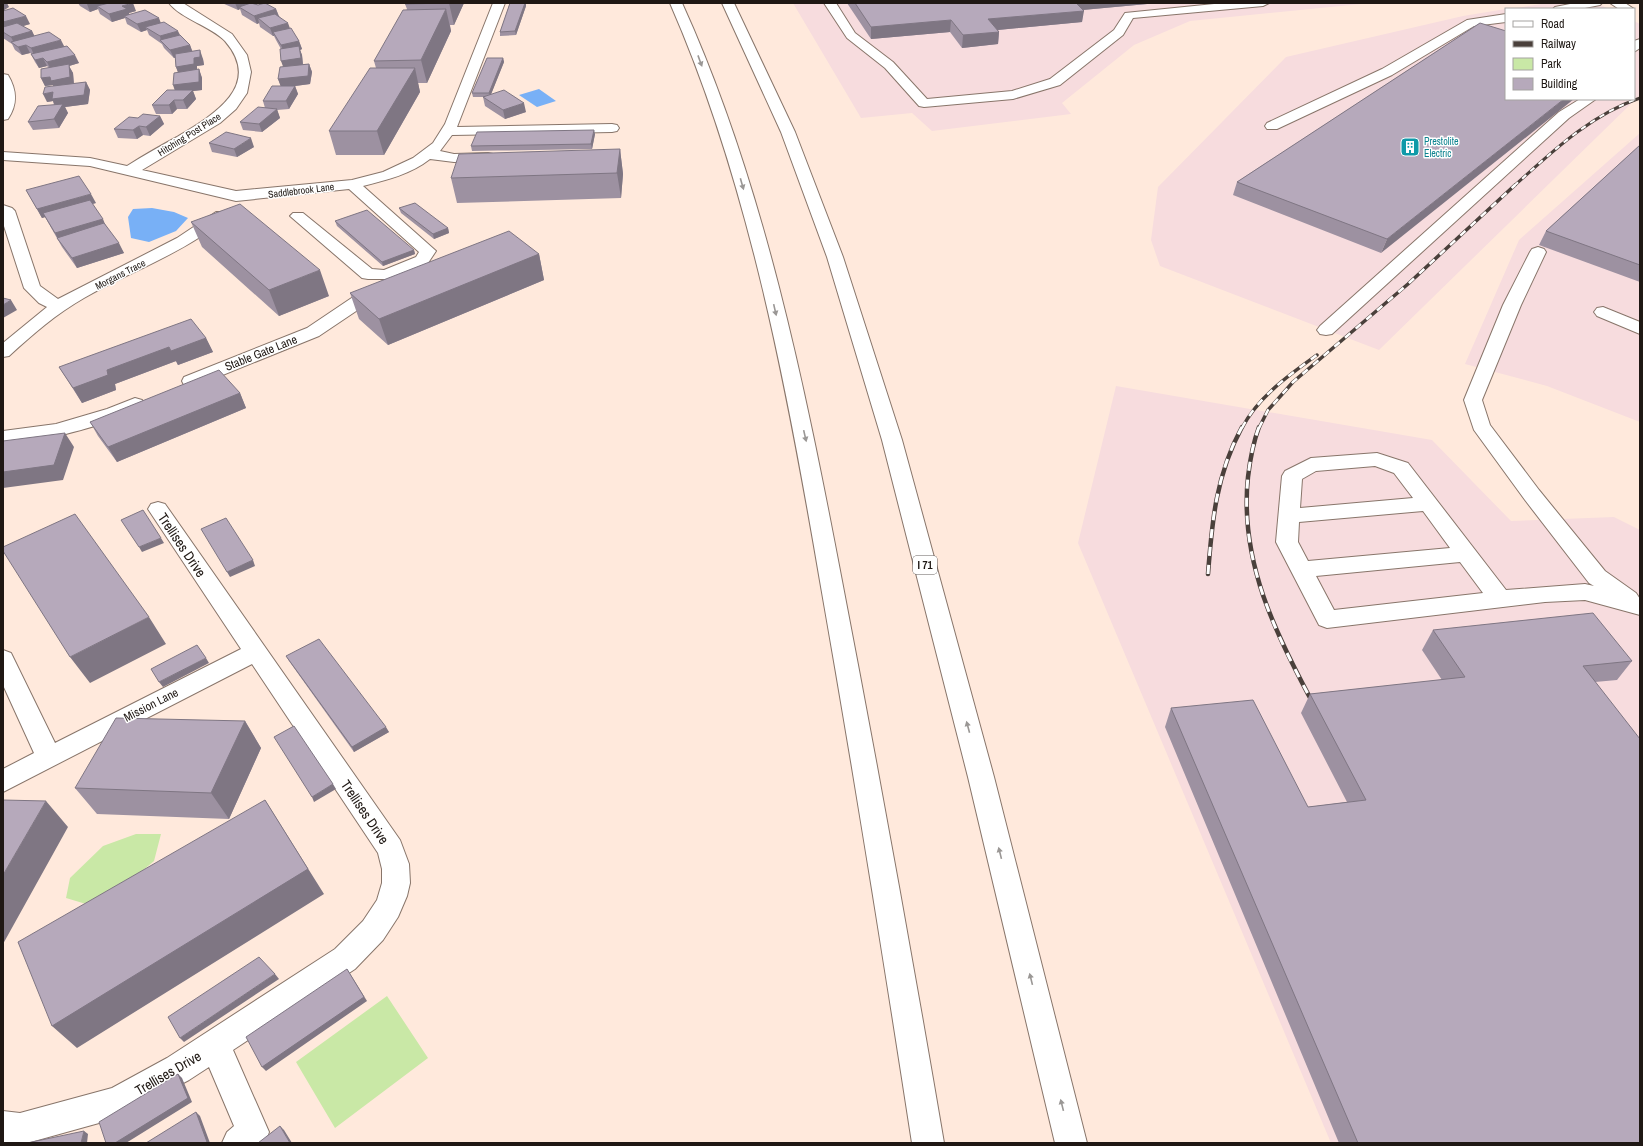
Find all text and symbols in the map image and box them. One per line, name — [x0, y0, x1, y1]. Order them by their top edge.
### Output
legend — [1505, 8, 1635, 100]
text: Road — [1541, 16, 1565, 32]
text: Railway — [1541, 36, 1576, 52]
one-way arrow — [697, 56, 703, 68]
text: Park — [1541, 56, 1561, 72]
text: Building — [1541, 76, 1578, 92]
street label: Hitching Post Place — [155, 110, 224, 159]
place label: Prestolite Electric — [1424, 135, 1459, 160]
building icon: Prestolite Electric — [1399, 136, 1421, 158]
one-way arrow — [739, 178, 745, 190]
street label: Saddlebrook Lane — [267, 180, 335, 201]
street label: Morgans Trace — [93, 256, 148, 293]
one-way arrow — [773, 304, 779, 316]
street label: Stable Gate Lane — [222, 331, 300, 375]
one-way arrow — [802, 430, 808, 443]
street label: Trellises Drive — [154, 509, 210, 581]
road number: I 71 — [913, 556, 937, 574]
street label: Mission Lane — [121, 684, 181, 726]
one-way arrow — [965, 720, 971, 732]
street label: Trellises Drive — [337, 776, 393, 848]
one-way arrow — [996, 846, 1002, 859]
one-way arrow — [1028, 973, 1034, 985]
street label: Trellises Drive — [132, 1047, 204, 1099]
one-way arrow — [1059, 1099, 1065, 1111]

